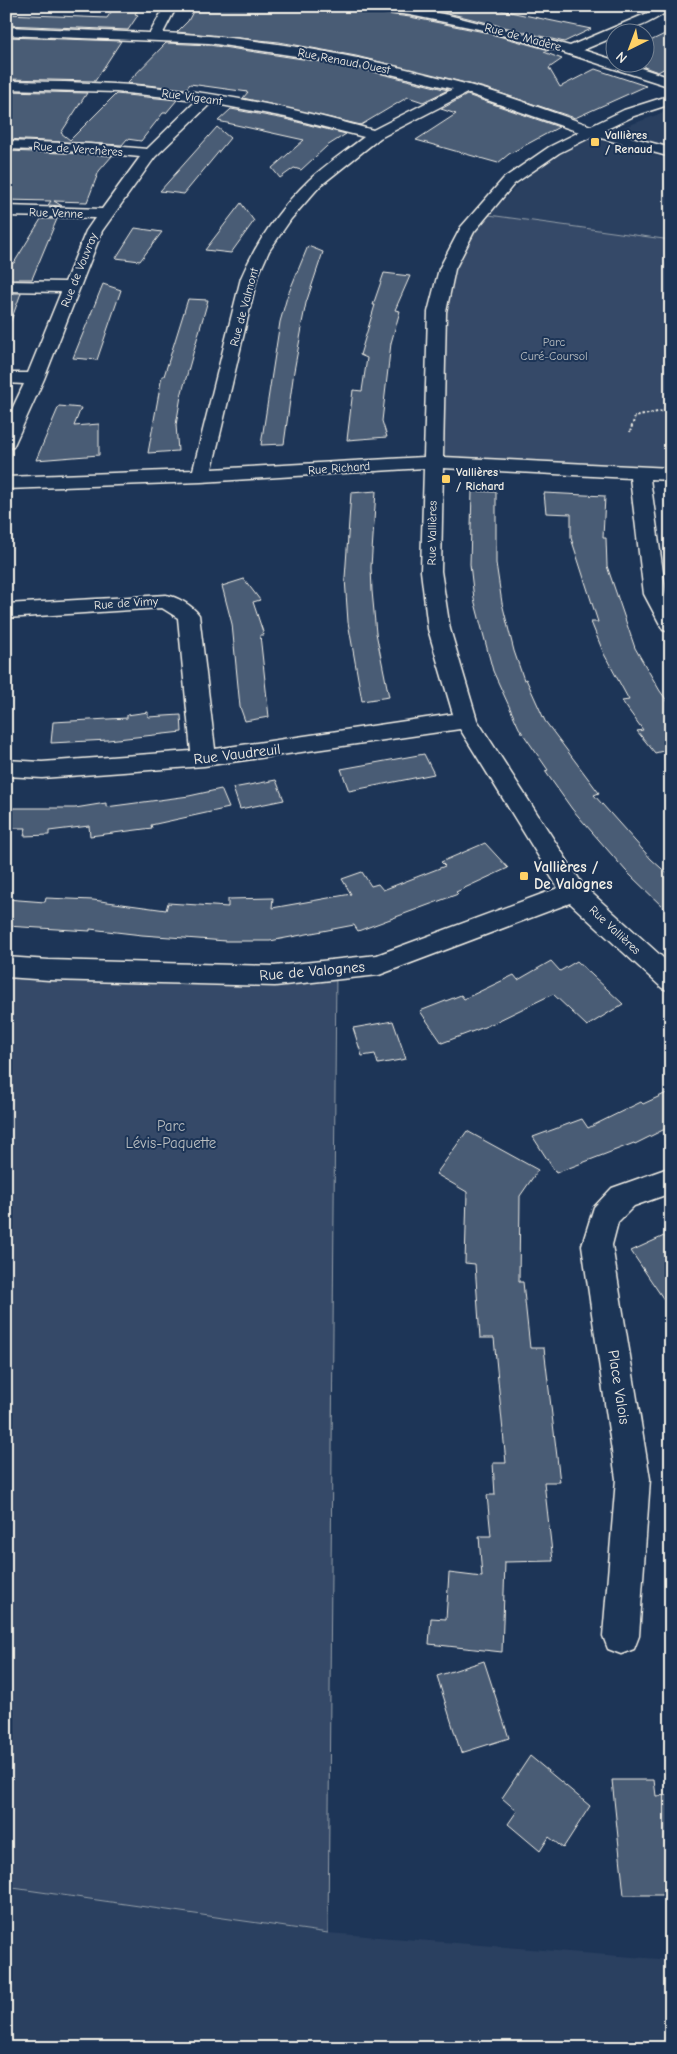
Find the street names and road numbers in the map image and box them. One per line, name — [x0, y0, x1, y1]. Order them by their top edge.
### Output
street label: Rue de Madère — [483, 20, 563, 54]
street label: Rue Renaud Ouest — [297, 45, 392, 77]
street label: Rue Vigeant — [161, 86, 224, 108]
street label: Rue de Verchères — [33, 139, 123, 159]
street label: Rue Venne — [29, 205, 83, 221]
street label: Rue de Vouvray — [58, 230, 101, 309]
street label: Rue de Valmont — [227, 266, 261, 348]
street label: Rue Richard — [307, 459, 371, 477]
street label: Rue Vallières — [424, 500, 440, 566]
street label: Rue de Vimy — [94, 594, 159, 612]
street label: Rue Vaudreuil — [193, 740, 281, 768]
street label: Rue Vallières — [587, 903, 643, 957]
street label: Rue de Valognes — [259, 957, 365, 985]
street label: Place Valois — [604, 1349, 634, 1425]

